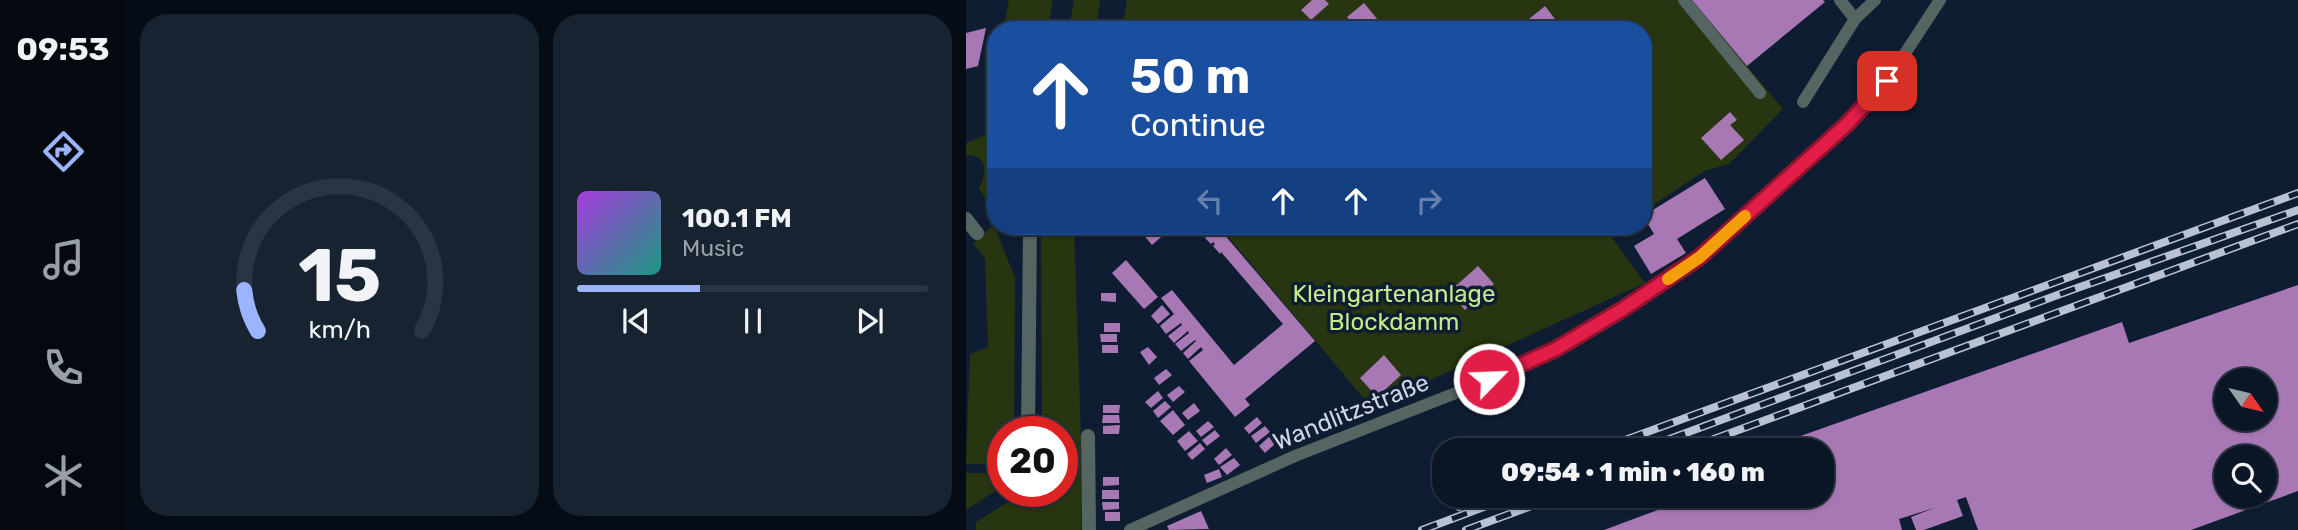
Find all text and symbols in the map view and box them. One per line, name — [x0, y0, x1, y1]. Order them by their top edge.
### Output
text: 09:53 — [16, 30, 110, 68]
text: 50 m — [1130, 47, 1250, 105]
icon: ahead — [1015, 49, 1106, 140]
pin — [1857, 51, 1917, 111]
icon: arrive — [1868, 62, 1906, 100]
text: Continue — [1130, 106, 1266, 144]
icon: directions — [39, 127, 88, 176]
icon: left — [1191, 182, 1229, 220]
icon: ahead — [1264, 182, 1302, 220]
icon: ahead — [1337, 182, 1375, 220]
icon: right — [1410, 182, 1448, 220]
text: 100.1 FM — [682, 203, 792, 234]
text: 15 — [298, 233, 381, 319]
text: Music — [682, 234, 744, 262]
icon: music — [39, 235, 88, 284]
park label: Kleingartenanlage Blockdamm — [1293, 280, 1495, 336]
icon: previous — [617, 302, 655, 340]
icon: pause — [734, 302, 772, 340]
icon: next — [851, 302, 889, 340]
text: km/h — [308, 315, 371, 344]
position arrow — [1452, 342, 1526, 416]
icon: phone — [39, 343, 88, 392]
street label: Wandlitzstraße — [1269, 368, 1433, 456]
north arrow — [2214, 368, 2277, 430]
map controls — [2214, 368, 2277, 508]
speed limit sign: 20 — [987, 416, 1078, 507]
button: search — [2214, 445, 2277, 508]
icon: climate — [39, 451, 88, 500]
text: 09:54 · 1 min · 160 m — [1501, 457, 1765, 488]

